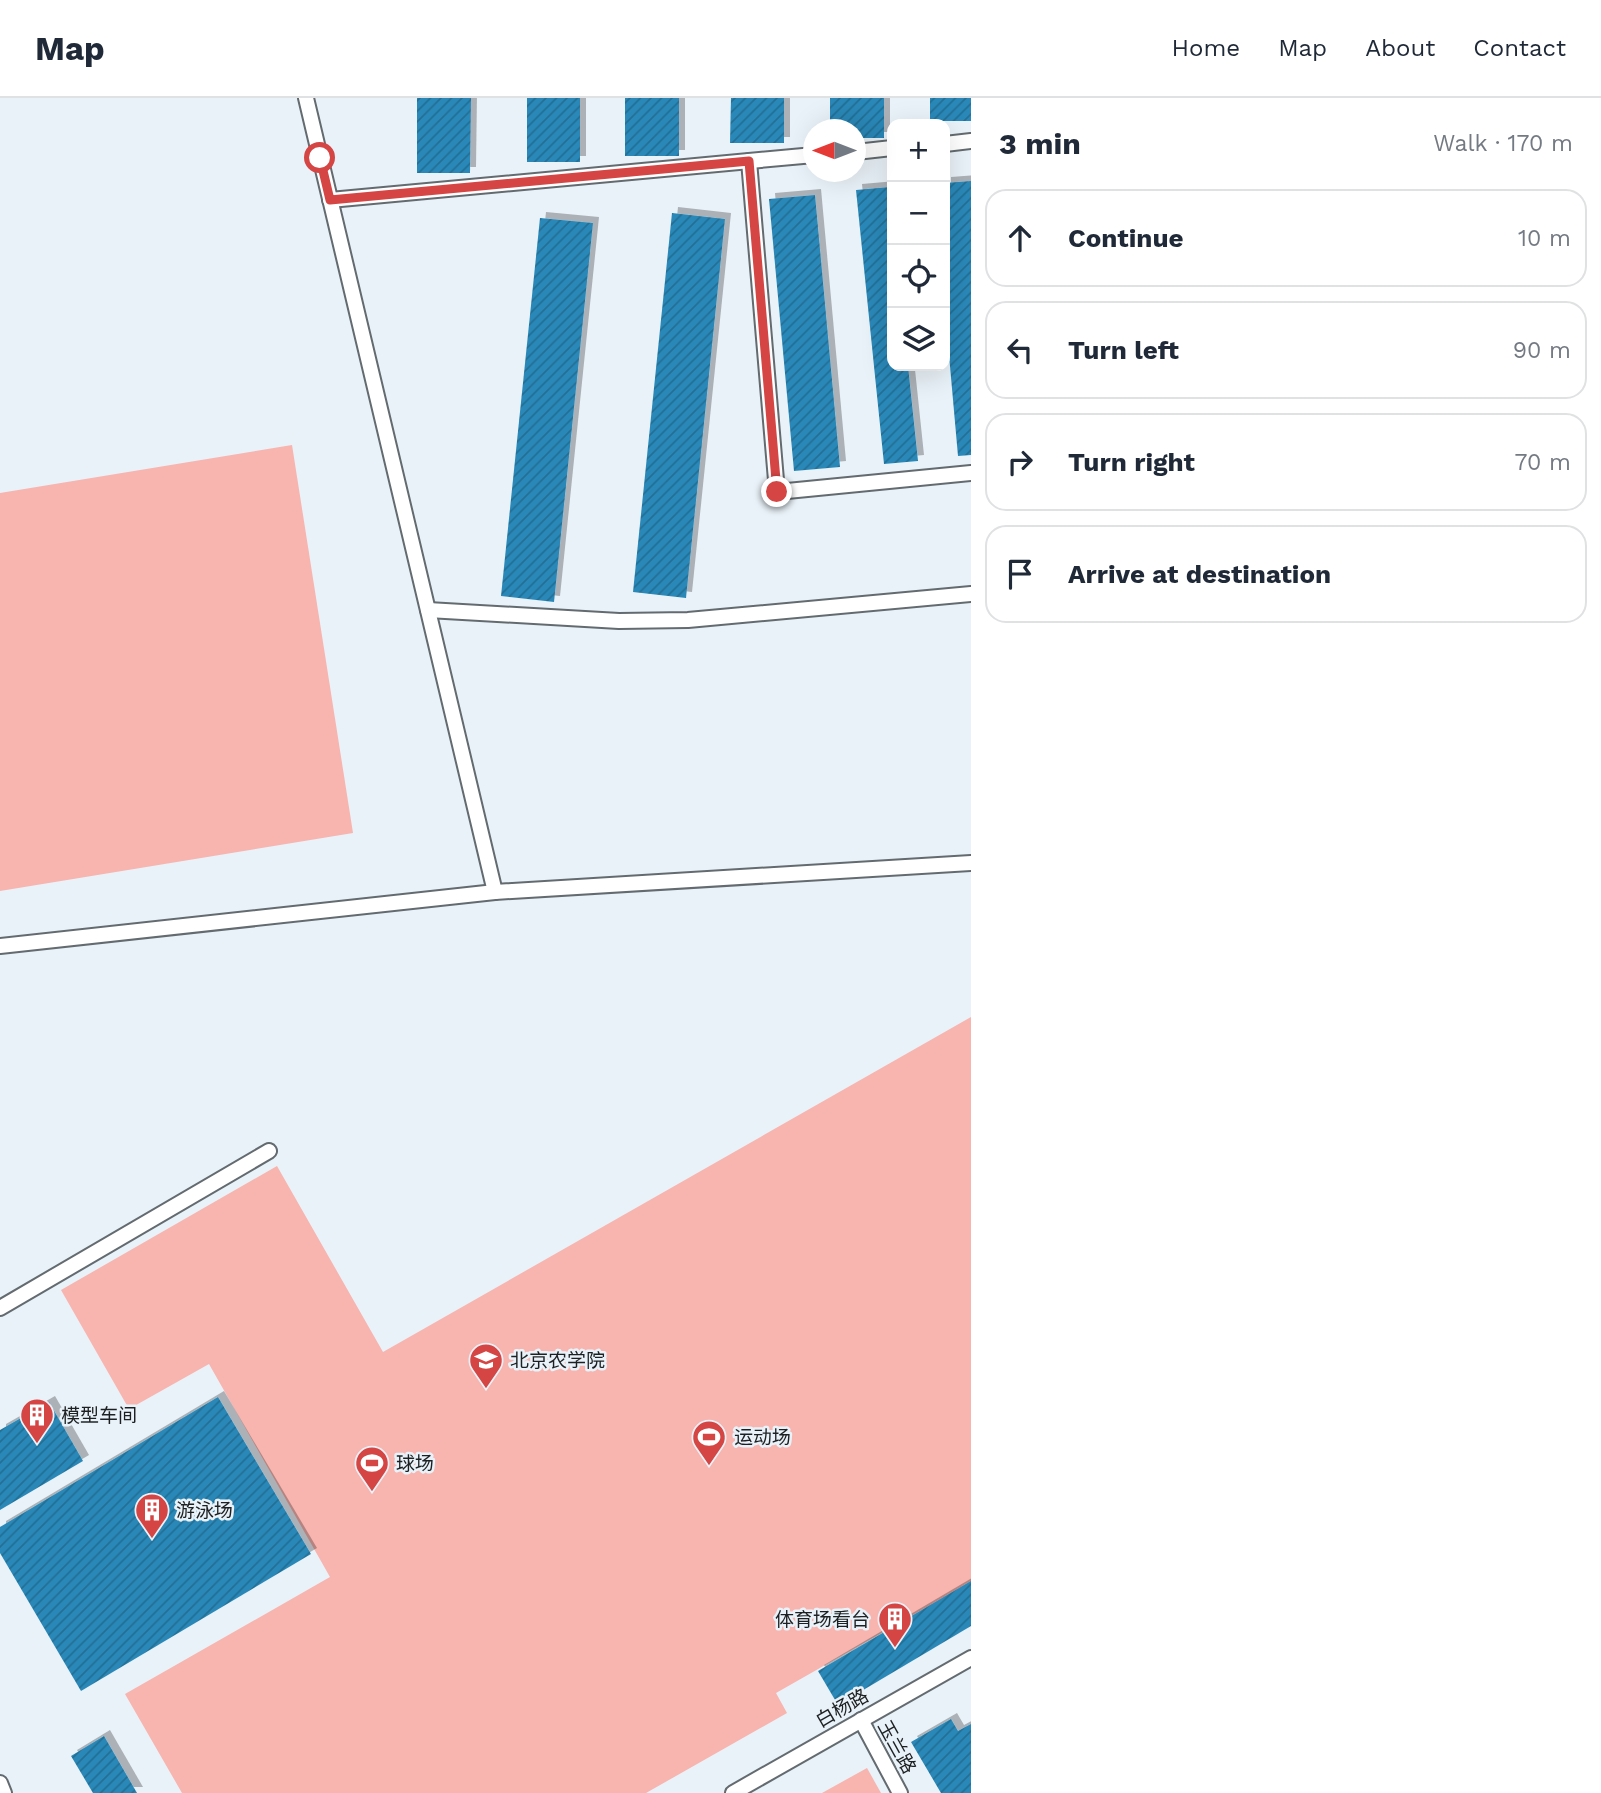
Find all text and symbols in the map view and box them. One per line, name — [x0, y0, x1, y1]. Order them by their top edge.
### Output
text: Map — [35, 29, 105, 68]
text: Home — [1172, 34, 1240, 62]
text: Map — [1278, 34, 1327, 62]
text: About — [1365, 34, 1435, 62]
text: Contact — [1473, 34, 1566, 62]
north arrow — [803, 119, 866, 182]
map controls — [887, 119, 950, 371]
button: + — [887, 119, 950, 182]
text: 3 min — [999, 126, 1081, 161]
text: Walk · 170 m — [1433, 130, 1573, 157]
route start — [304, 142, 335, 173]
button: − — [887, 182, 950, 245]
icon: ahead — [1001, 219, 1039, 257]
text: Continue — [1068, 223, 1184, 253]
text: 10 m — [1518, 225, 1571, 252]
button: locate — [887, 245, 950, 308]
button: layers — [887, 308, 950, 371]
icon: left — [1001, 331, 1039, 369]
text: Turn left — [1068, 335, 1179, 365]
text: 90 m — [1513, 337, 1571, 364]
icon: right — [1001, 443, 1039, 481]
text: Turn right — [1068, 447, 1195, 477]
text: 70 m — [1514, 449, 1571, 476]
route end — [761, 476, 792, 507]
icon: arrive — [1001, 555, 1039, 593]
text: Arrive at destination — [1068, 559, 1331, 589]
school or university icon: 北京农学院 — [467, 1341, 505, 1390]
place label: 北京农学院 — [510, 1349, 605, 1372]
building icon: 模型车间 — [18, 1396, 56, 1445]
place label: 模型车间 — [61, 1404, 137, 1427]
sports icon: 运动场 — [690, 1418, 728, 1467]
place label: 运动场 — [734, 1426, 791, 1449]
sports icon: 球场 — [353, 1444, 391, 1493]
place label: 球场 — [396, 1452, 434, 1475]
building icon: 游泳场 — [133, 1491, 171, 1540]
place label: 游泳场 — [176, 1499, 233, 1522]
building icon: 体育场看台 — [876, 1600, 914, 1649]
place label: 体育场看台 — [775, 1608, 870, 1631]
street label: 白杨路 — [812, 1684, 872, 1732]
street label: 玉兰路 — [873, 1716, 921, 1778]

